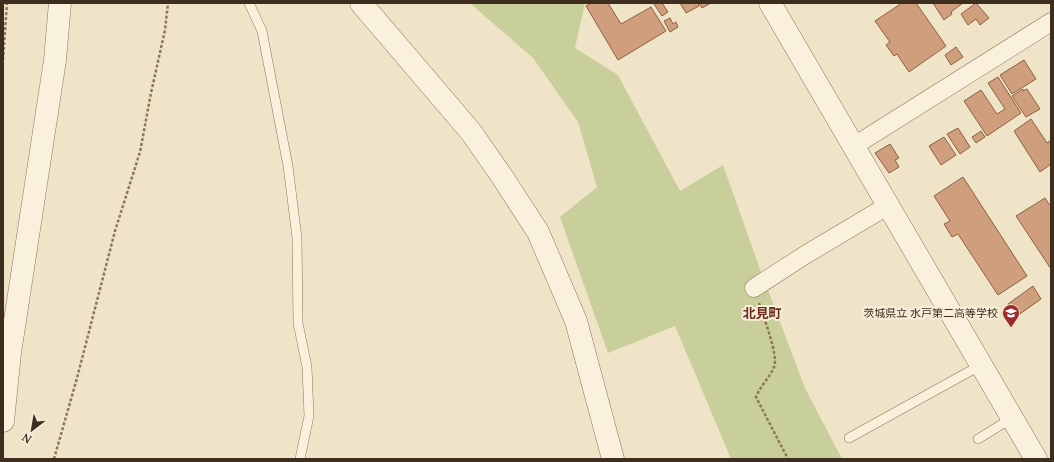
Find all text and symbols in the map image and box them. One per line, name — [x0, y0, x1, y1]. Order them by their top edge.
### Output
school or university icon: 茨城県立 水戸第二高等学校 — [1001, 303, 1021, 328]
district label: 北見町 — [742, 304, 782, 322]
place label: 茨城県立 水戸第二高等学校 — [863, 305, 998, 320]
north arrow — [12, 410, 52, 450]
text: N — [19, 430, 34, 448]

